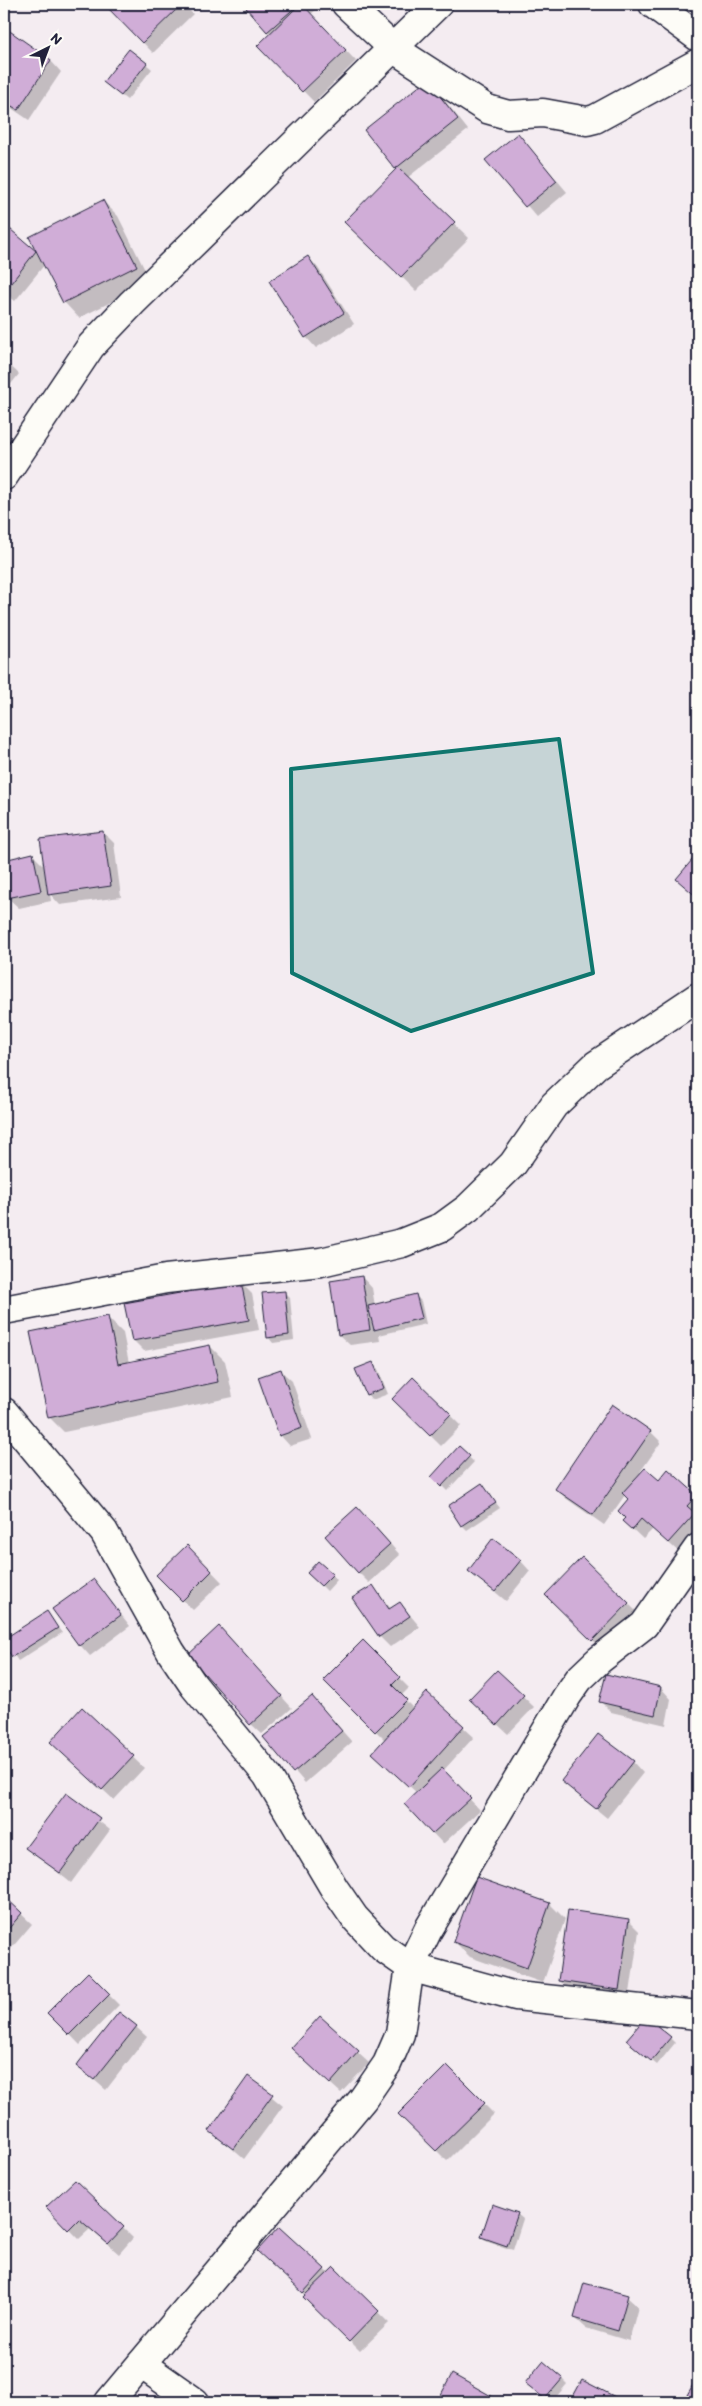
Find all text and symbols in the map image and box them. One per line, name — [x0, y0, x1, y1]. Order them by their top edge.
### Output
north arrow — [22, 22, 72, 72]
text: N — [47, 29, 66, 48]

